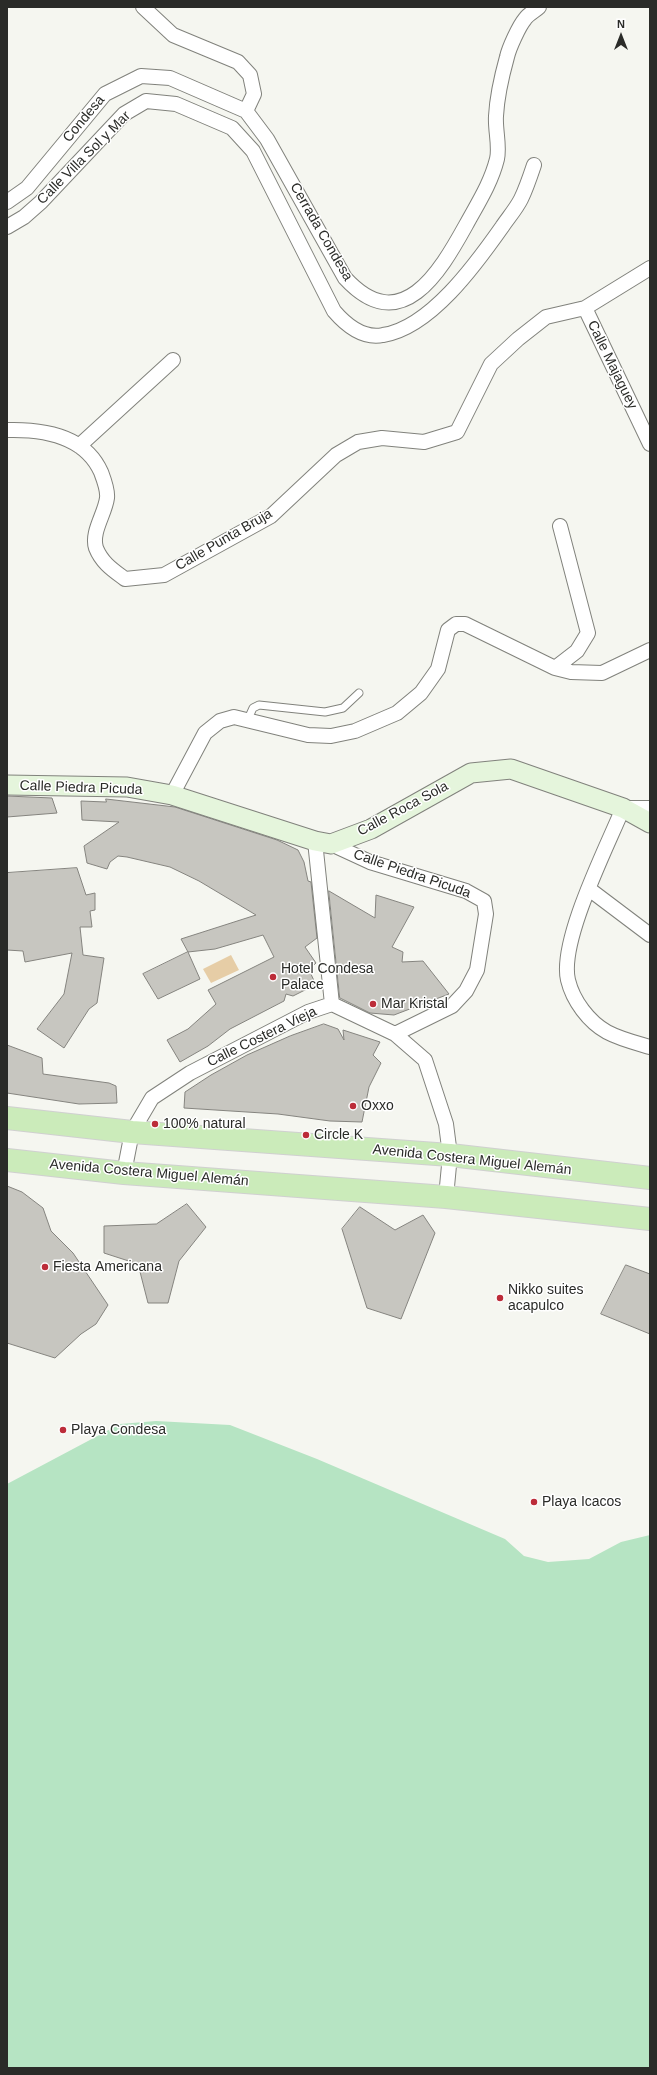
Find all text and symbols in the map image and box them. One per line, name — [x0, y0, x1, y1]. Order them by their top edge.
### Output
north arrow — [601, 16, 641, 56]
text: N — [617, 18, 625, 30]
street label: Condesa — [60, 92, 108, 146]
street label: Calle Villa Sol y Mar — [34, 108, 134, 208]
street label: Cerrada Condesa — [286, 180, 356, 284]
street label: Calle Majaguey — [583, 318, 641, 412]
street label: Calle Punta Bruja — [173, 505, 275, 575]
street label: Calle Piedra Picuda — [19, 777, 143, 799]
street label: Calle Roca Sola — [355, 778, 451, 840]
street label: Calle Piedra Picuda — [351, 846, 473, 902]
place label: Hotel Condesa Palace — [281, 961, 374, 994]
marker: Hotel Condesa Palace — [268, 972, 278, 982]
place label: Mar Kristal — [381, 996, 448, 1012]
marker: Mar Kristal — [368, 999, 378, 1009]
street label: Calle Costera Vieja — [205, 1003, 319, 1071]
place label: Oxxo — [361, 1098, 394, 1114]
marker: Oxxo — [348, 1101, 358, 1111]
place label: 100% natural — [163, 1116, 246, 1132]
marker: 100% natural — [150, 1119, 160, 1129]
place label: Circle K — [314, 1127, 363, 1143]
marker: Circle K — [301, 1130, 311, 1140]
street label: Avenida Costera Miguel Alemán — [372, 1141, 572, 1179]
street label: Avenida Costera Miguel Alemán — [49, 1156, 249, 1190]
place label: Fiesta Americana — [53, 1259, 162, 1275]
marker: Fiesta Americana — [40, 1262, 50, 1272]
place label: Nikko suites acapulco — [508, 1282, 583, 1314]
marker: Nikko suites acapulco — [495, 1293, 505, 1303]
place label: Playa Condesa — [71, 1422, 166, 1438]
marker: Playa Condesa — [58, 1425, 68, 1435]
place label: Playa Icacos — [542, 1494, 621, 1510]
marker: Playa Icacos — [529, 1497, 539, 1507]

